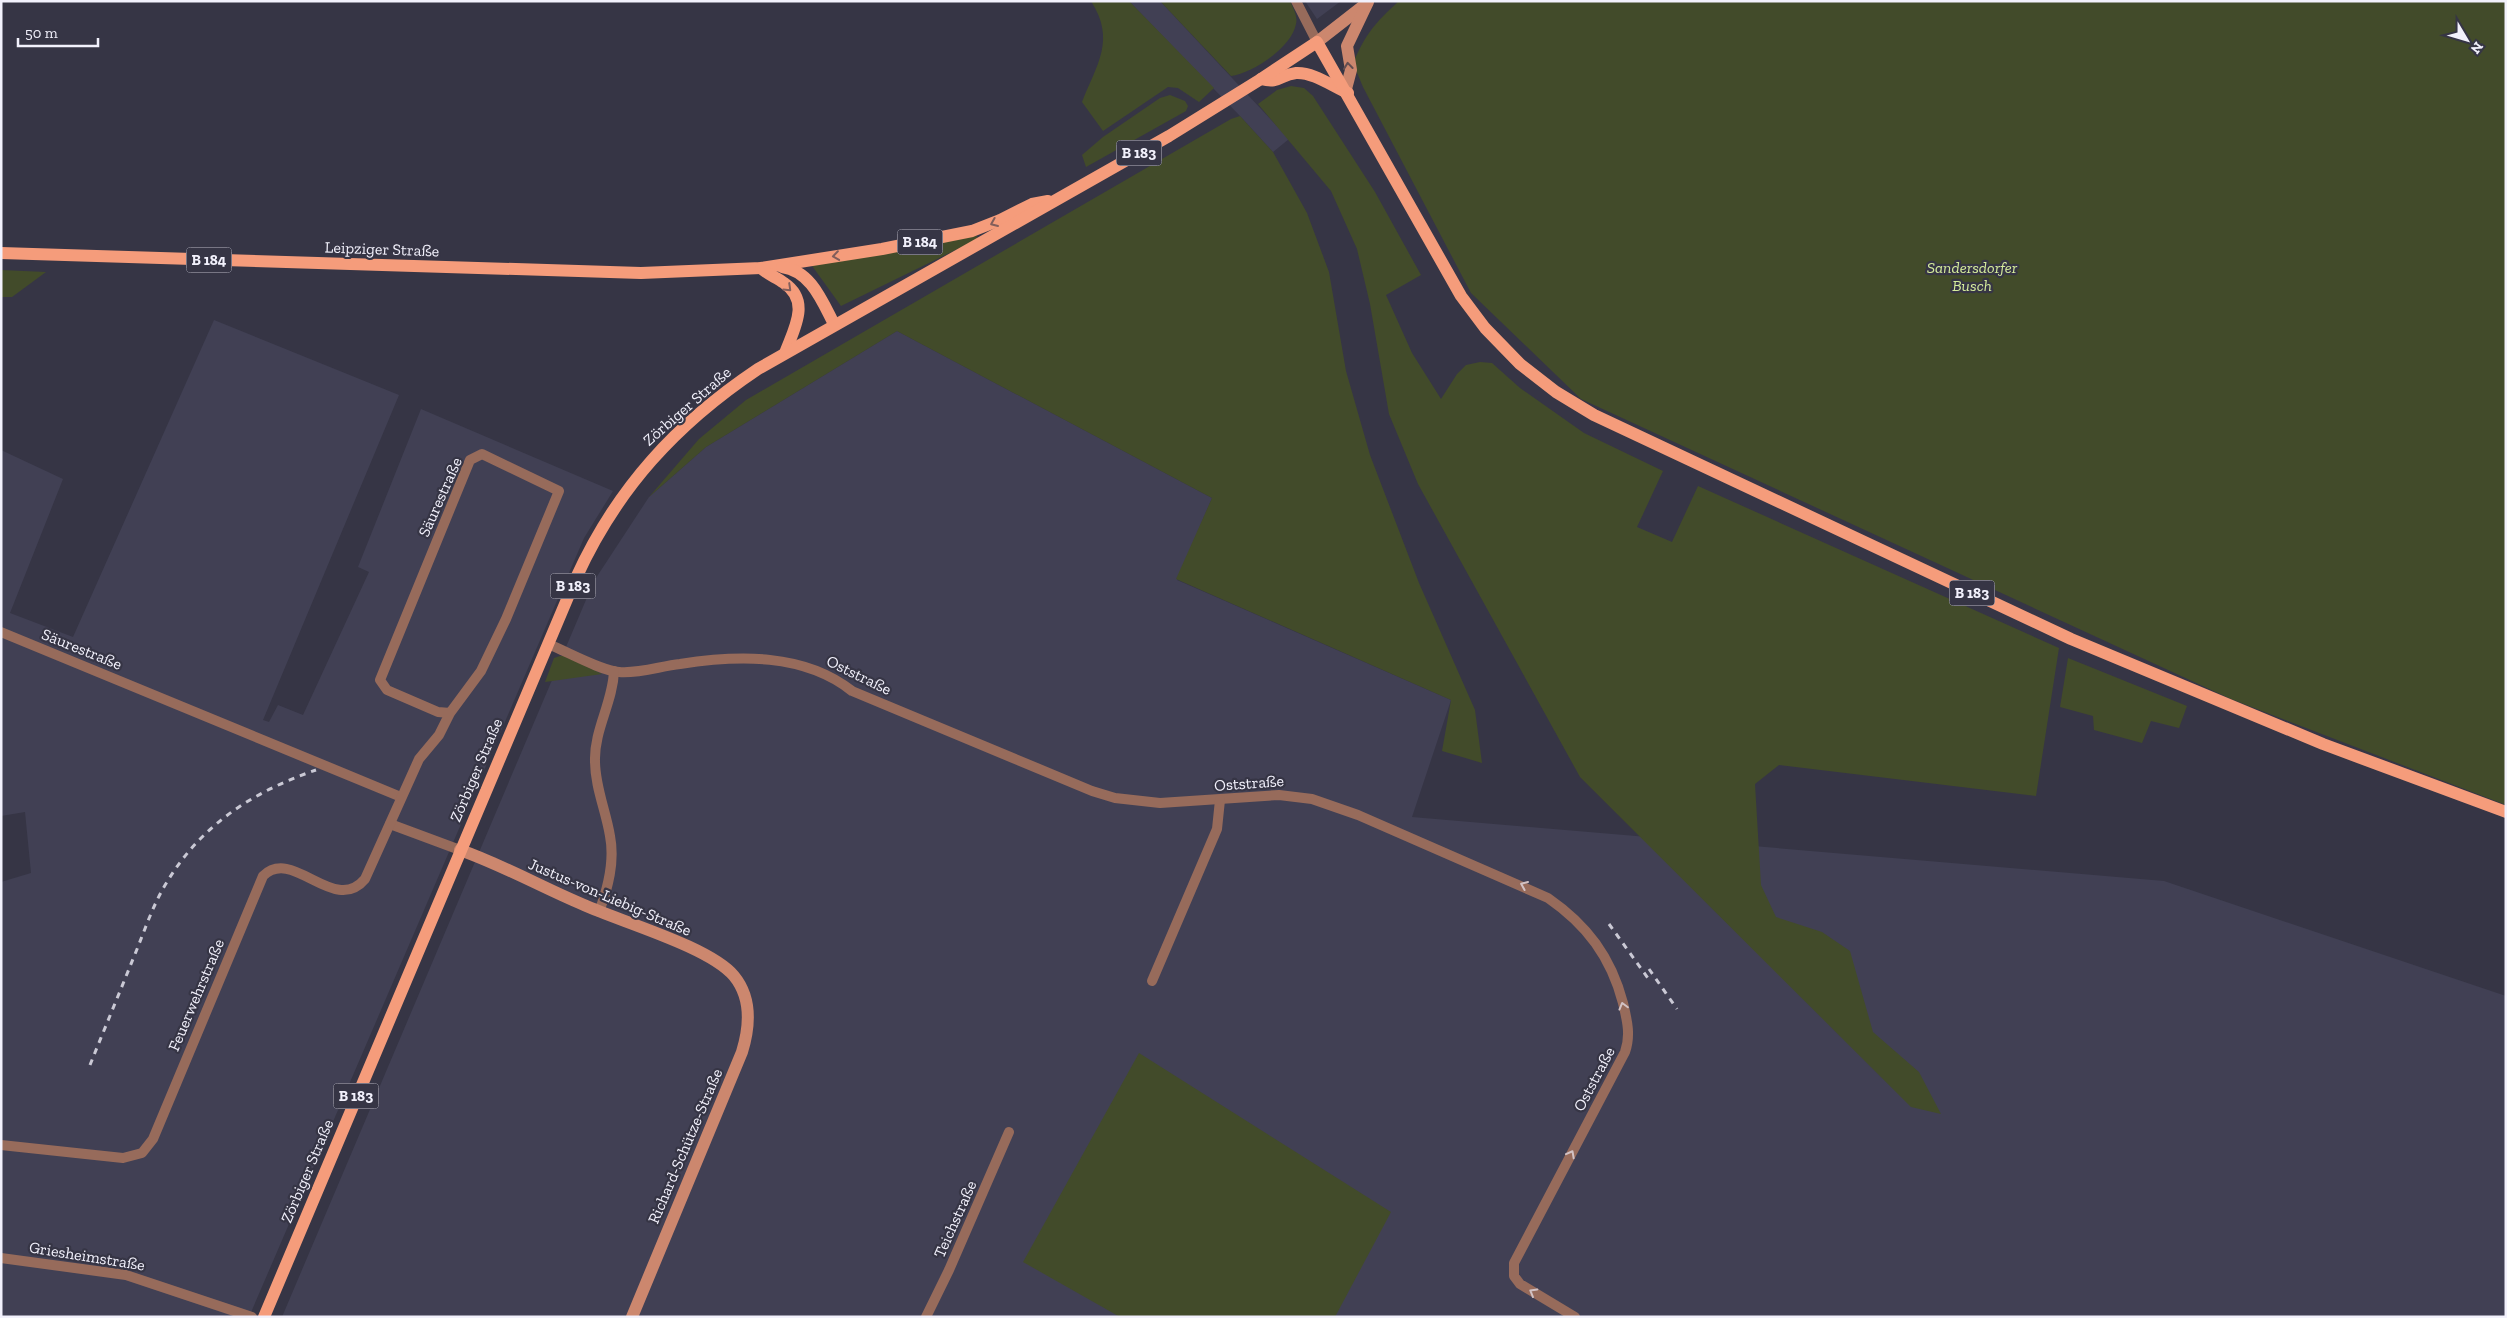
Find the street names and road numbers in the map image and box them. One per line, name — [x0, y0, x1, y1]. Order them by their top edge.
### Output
road number: B 183 — [1116, 140, 1162, 166]
road number: B 184 — [898, 230, 942, 254]
street label: Leipziger Straße — [324, 238, 440, 260]
road number: B 184 — [186, 248, 232, 272]
street label: Zörbiger Straße — [639, 363, 735, 449]
street label: Säurestraße — [414, 454, 466, 540]
road number: B 183 — [550, 574, 596, 598]
road number: B 183 — [1950, 580, 1994, 606]
street label: Säurestraße — [39, 624, 125, 674]
street label: Oststraße — [823, 651, 895, 699]
street label: Zörbiger Straße — [446, 715, 506, 825]
street label: Oststraße — [1213, 771, 1285, 795]
street label: Justus-von-Liebig-Straße — [526, 854, 694, 940]
street label: Feuerwehrstraße — [164, 936, 228, 1054]
street label: Oststraße — [1569, 1044, 1619, 1114]
street label: Richard-Schütze-Straße — [644, 1066, 726, 1226]
road number: B 183 — [334, 1084, 378, 1108]
street label: Zörbiger Straße — [277, 1116, 337, 1226]
street label: Teichstraße — [930, 1177, 980, 1261]
street label: Griesheimstraße — [28, 1237, 146, 1275]

